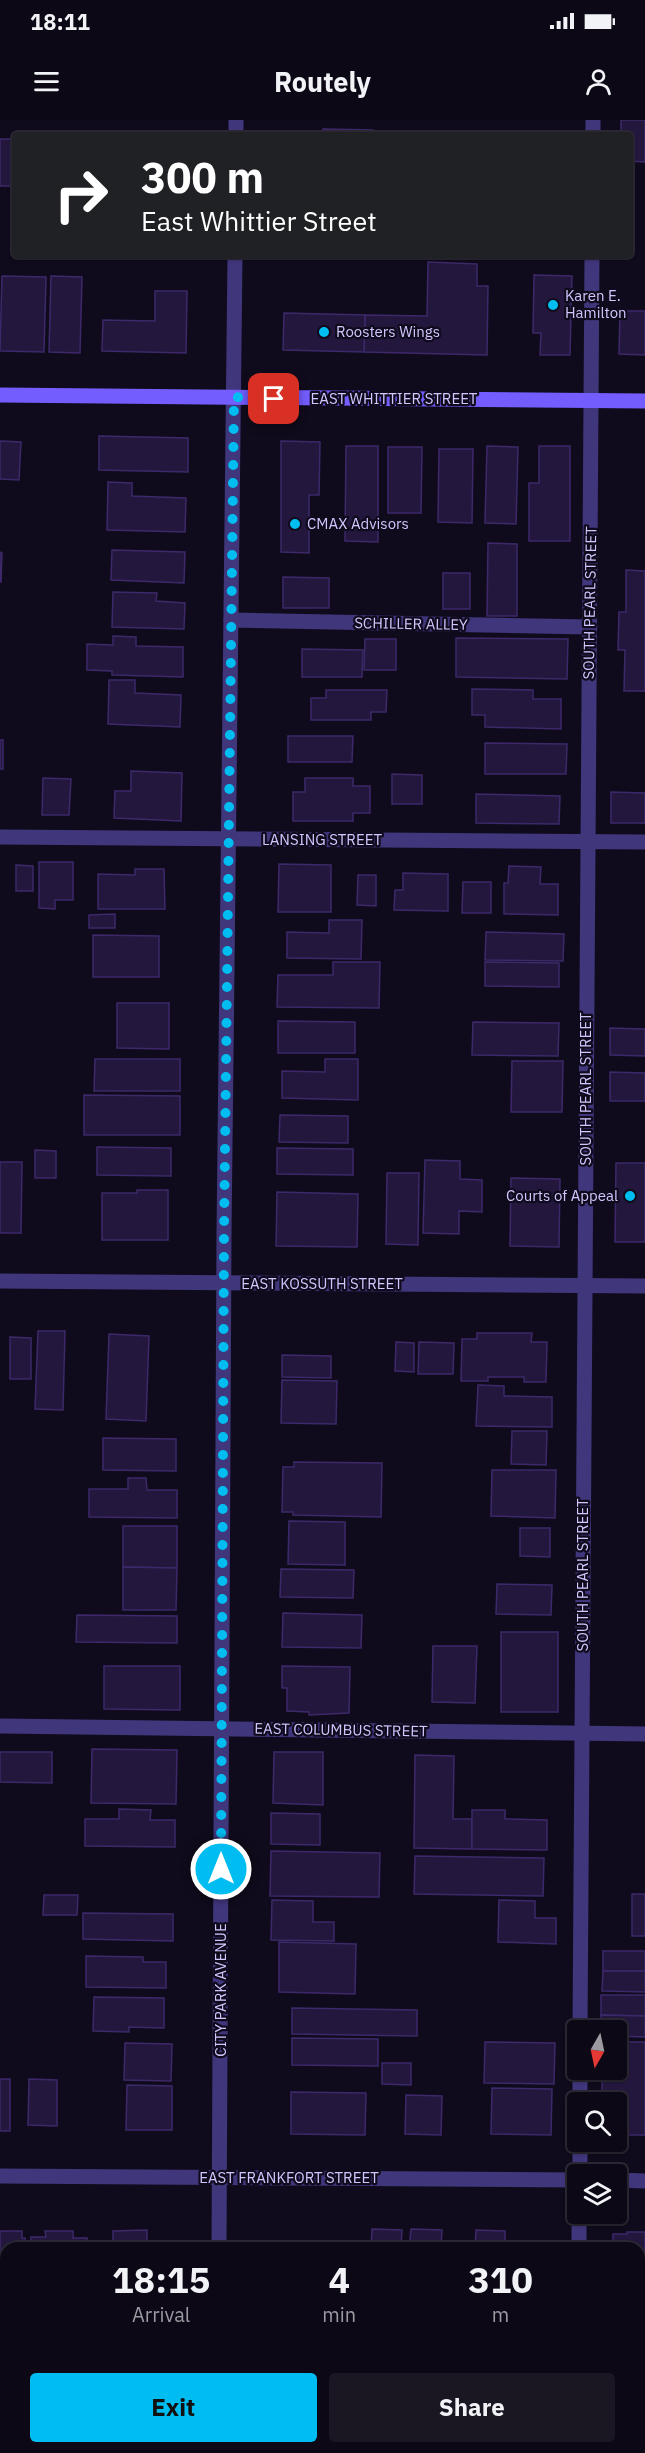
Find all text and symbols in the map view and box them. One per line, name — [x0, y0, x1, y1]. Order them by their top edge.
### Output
text: 18:11 — [30, 7, 90, 36]
text: Routely — [274, 64, 371, 99]
icon: menu — [30, 65, 63, 98]
icon: person — [582, 65, 615, 98]
text: 300 m — [141, 150, 264, 205]
icon: right — [42, 156, 120, 234]
text: East Whittier Street — [141, 203, 377, 238]
place label: Karen E. Hamilton — [565, 286, 627, 322]
marker: Karen E. Hamilton — [546, 298, 560, 312]
place label: Roosters Wings — [336, 322, 440, 341]
marker: Roosters Wings — [317, 325, 331, 339]
pin — [248, 373, 299, 424]
icon: arrive — [257, 382, 290, 415]
street label: EAST WHITTIER STREET — [311, 389, 478, 408]
place label: CMAX Advisors — [307, 514, 409, 533]
marker: CMAX Advisors — [288, 517, 302, 531]
street label: SOUTH PEARL STREET — [579, 526, 600, 680]
street label: SCHILLER ALLEY — [354, 613, 468, 634]
street label: LANSING STREET — [262, 830, 382, 849]
street label: SOUTH PEARL STREET — [576, 1012, 595, 1166]
place label: Courts of Appeal — [506, 1186, 618, 1205]
marker: Courts of Appeal — [623, 1189, 637, 1203]
street label: EAST KOSSUTH STREET — [241, 1274, 403, 1293]
street label: SOUTH PEARL STREET — [573, 1498, 592, 1652]
street label: EAST COLUMBUS STREET — [254, 1718, 428, 1741]
position arrow — [189, 1837, 253, 1901]
street label: CITY PARK AVENUE — [211, 1923, 230, 2057]
north arrow — [567, 2020, 627, 2080]
map controls — [567, 2020, 627, 2224]
button: search — [567, 2092, 627, 2152]
button: layers — [567, 2164, 627, 2224]
street label: EAST FRANKFORT STREET — [199, 2168, 379, 2187]
text: 18:15 — [112, 2256, 210, 2303]
text: 4 — [328, 2256, 350, 2303]
text: 310 — [468, 2256, 533, 2303]
text: Arrival — [132, 2301, 190, 2328]
text: min — [322, 2301, 356, 2328]
text: m — [492, 2301, 509, 2328]
button: Exit — [30, 2373, 317, 2442]
button: Share — [329, 2373, 615, 2442]

